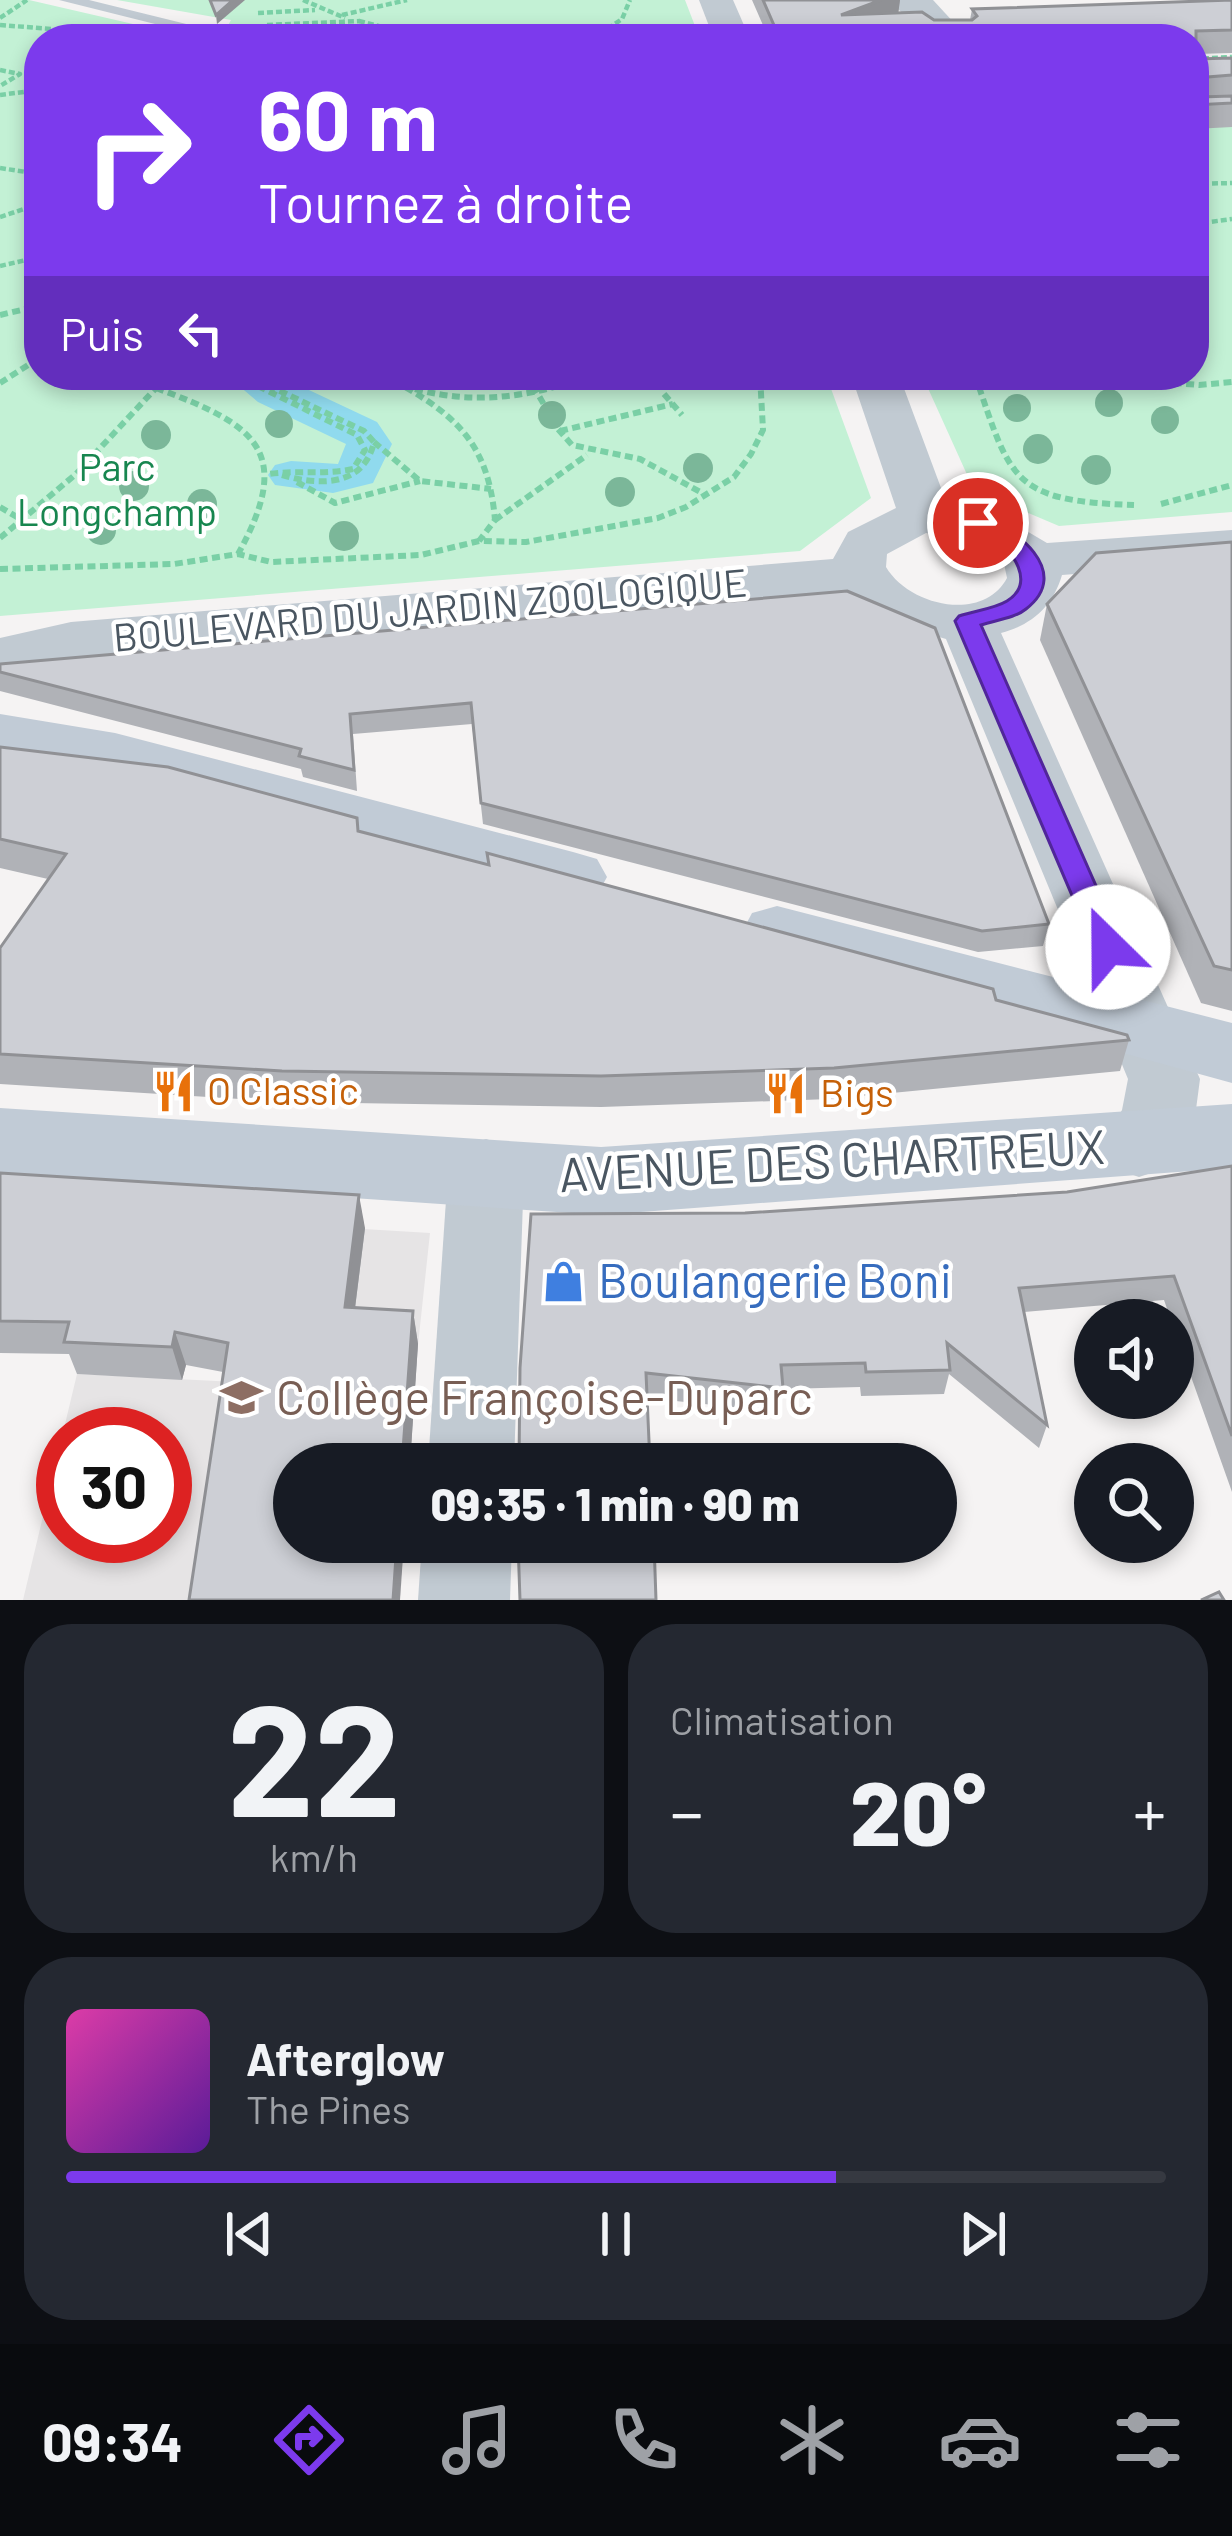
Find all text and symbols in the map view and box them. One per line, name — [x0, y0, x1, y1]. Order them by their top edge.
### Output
text: 60 m — [258, 67, 438, 168]
icon: right — [60, 72, 216, 228]
text: Tournez à droite — [258, 169, 633, 234]
icon: left — [168, 300, 234, 366]
text: Puis — [60, 306, 144, 360]
park label: Parc Longchamp — [17, 442, 217, 534]
pin — [927, 472, 1029, 574]
icon: arrive — [945, 490, 1011, 556]
street label: BOULEVARD DU JARDIN ZOOLOGIQUE — [111, 557, 749, 660]
position arrow — [1045, 884, 1171, 1010]
place label: O Classic — [207, 1066, 359, 1113]
restaurant icon: O Classic — [150, 1068, 196, 1114]
place label: Bigs — [820, 1068, 894, 1115]
restaurant icon: Bigs — [763, 1070, 809, 1116]
street label: AVENUE DES CHARTREUX — [558, 1116, 1106, 1202]
place label: Boulangerie Boni — [598, 1250, 952, 1308]
shop icon: Boulangerie Boni — [541, 1258, 587, 1304]
map controls — [1074, 1299, 1194, 1563]
button: sound — [1074, 1299, 1194, 1419]
place label: Collège Françoise-Duparc — [276, 1367, 813, 1425]
school or university icon: Collège Françoise-Duparc — [219, 1375, 265, 1421]
speed limit sign: 30 — [36, 1407, 192, 1563]
button: search — [1074, 1443, 1194, 1563]
text: 09:35 · 1 min · 90 m — [430, 1476, 800, 1530]
text: 22 — [227, 1661, 401, 1848]
text: Climatisation — [670, 1696, 894, 1743]
text: 20° — [850, 1756, 986, 1864]
text: − — [670, 1771, 703, 1850]
text: + — [1133, 1771, 1166, 1850]
text: km/h — [270, 1833, 358, 1880]
text: Afterglow — [246, 2031, 445, 2085]
text: The Pines — [246, 2085, 411, 2132]
icon: previous — [216, 2201, 282, 2267]
icon: pause — [583, 2201, 649, 2267]
icon: next — [950, 2201, 1016, 2267]
icon: directions — [267, 2398, 351, 2482]
icon: music — [435, 2398, 519, 2482]
icon: phone — [602, 2398, 686, 2482]
icon: climate — [770, 2398, 854, 2482]
icon: car — [938, 2398, 1022, 2482]
icon: filters — [1106, 2398, 1190, 2482]
text: 09:34 — [42, 2408, 183, 2473]

